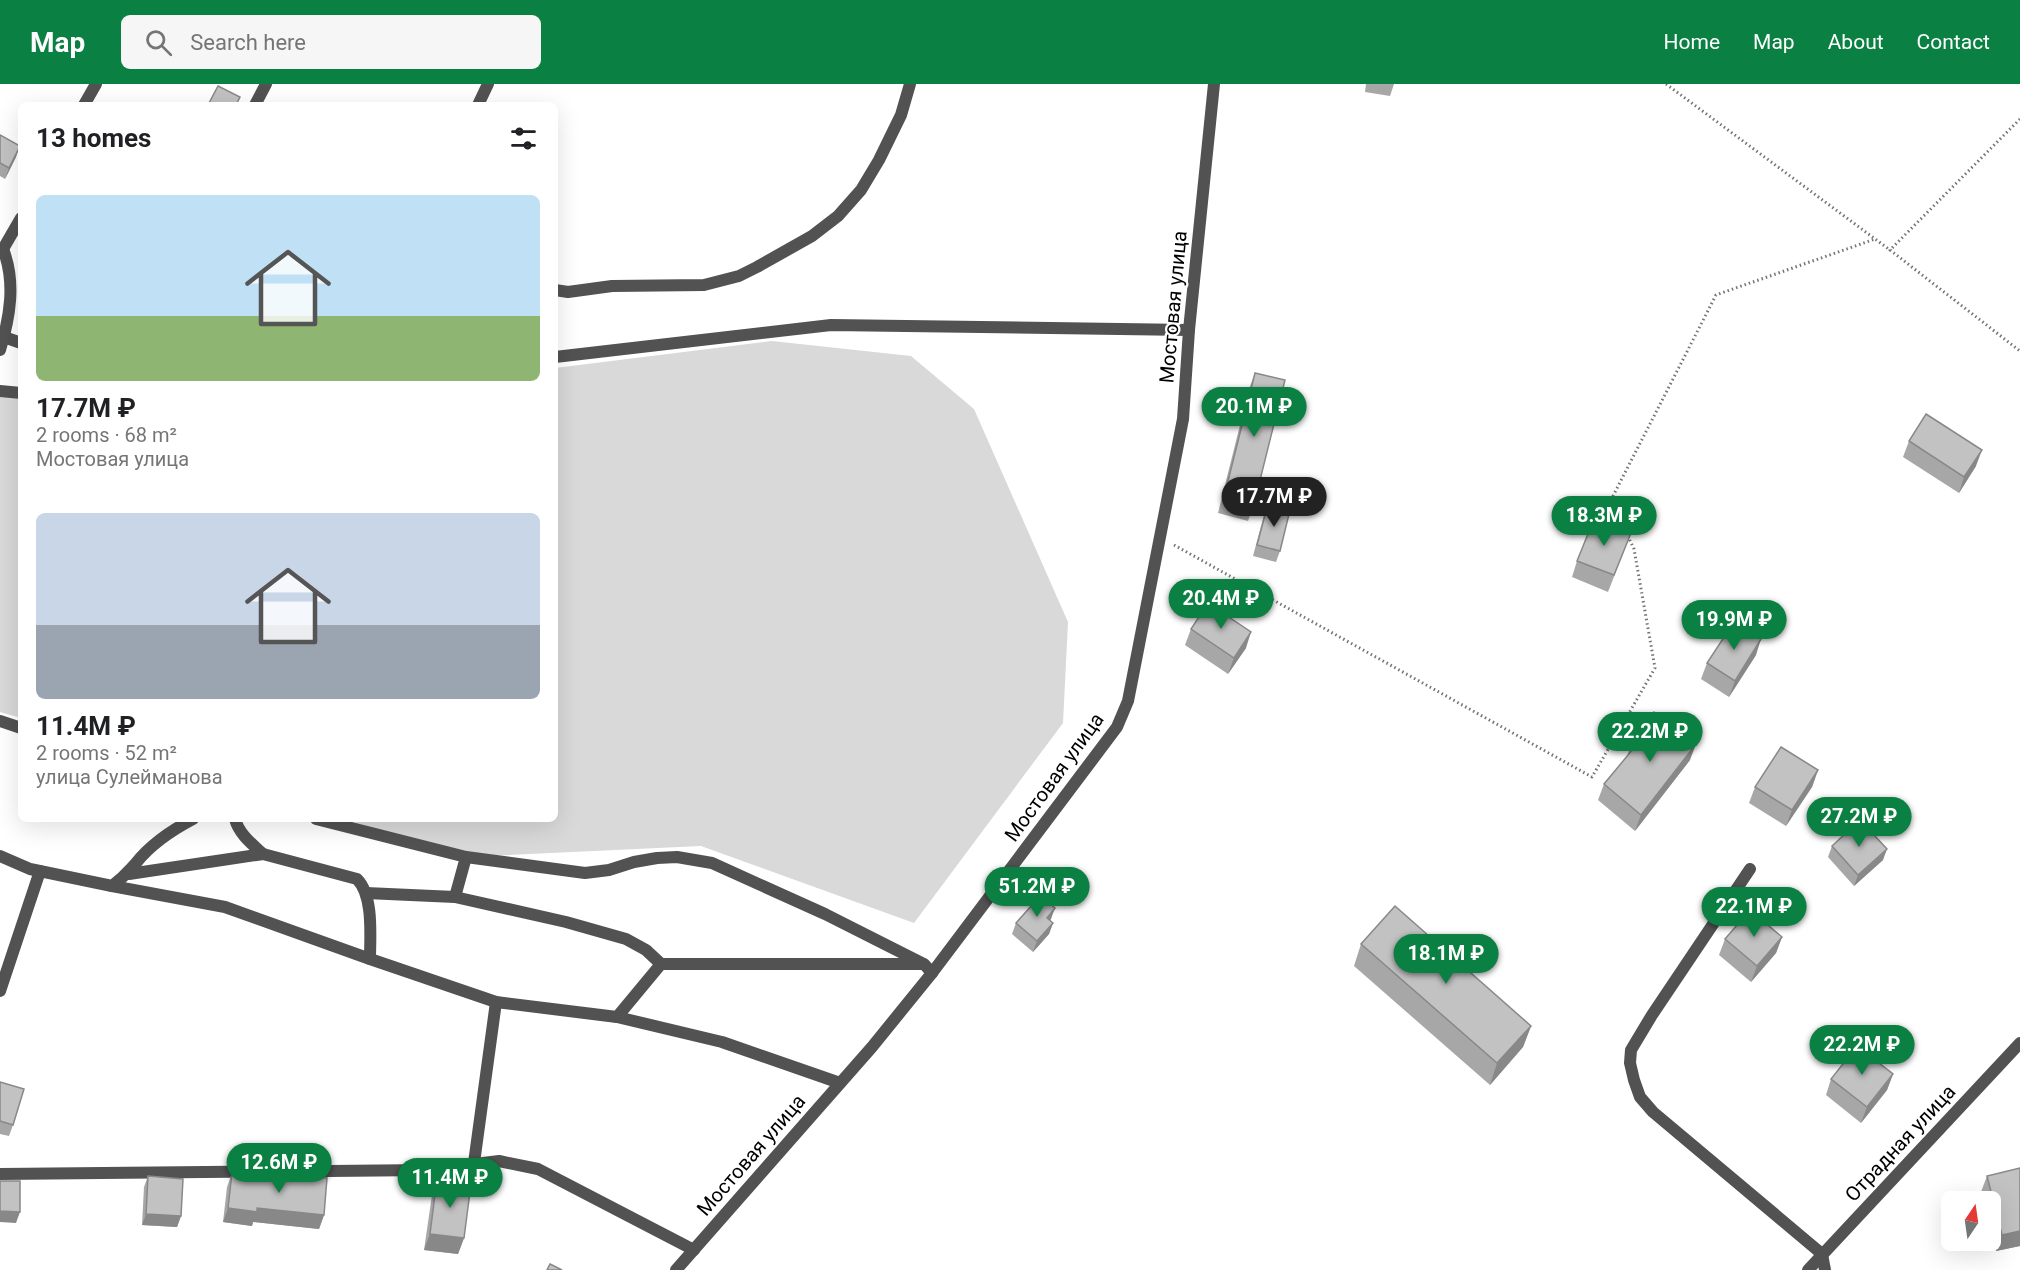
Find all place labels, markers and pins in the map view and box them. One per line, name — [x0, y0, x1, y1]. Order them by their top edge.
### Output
pin: 20.1M ₽ — [1199, 387, 1309, 438]
pin: 17.7M ₽ — [1219, 477, 1329, 528]
pin: 18.3M ₽ — [1549, 496, 1659, 547]
pin: 20.4M ₽ — [1166, 579, 1276, 630]
pin: 19.9M ₽ — [1679, 600, 1789, 651]
pin: 22.2M ₽ — [1595, 712, 1705, 763]
pin: 27.2M ₽ — [1804, 797, 1914, 848]
pin: 51.2M ₽ — [982, 867, 1092, 918]
pin: 22.1M ₽ — [1699, 887, 1809, 938]
pin: 18.1M ₽ — [1391, 934, 1501, 985]
pin: 22.2M ₽ — [1807, 1025, 1917, 1076]
pin: 12.6M ₽ — [224, 1143, 334, 1194]
pin: 11.4M ₽ — [395, 1158, 505, 1209]

